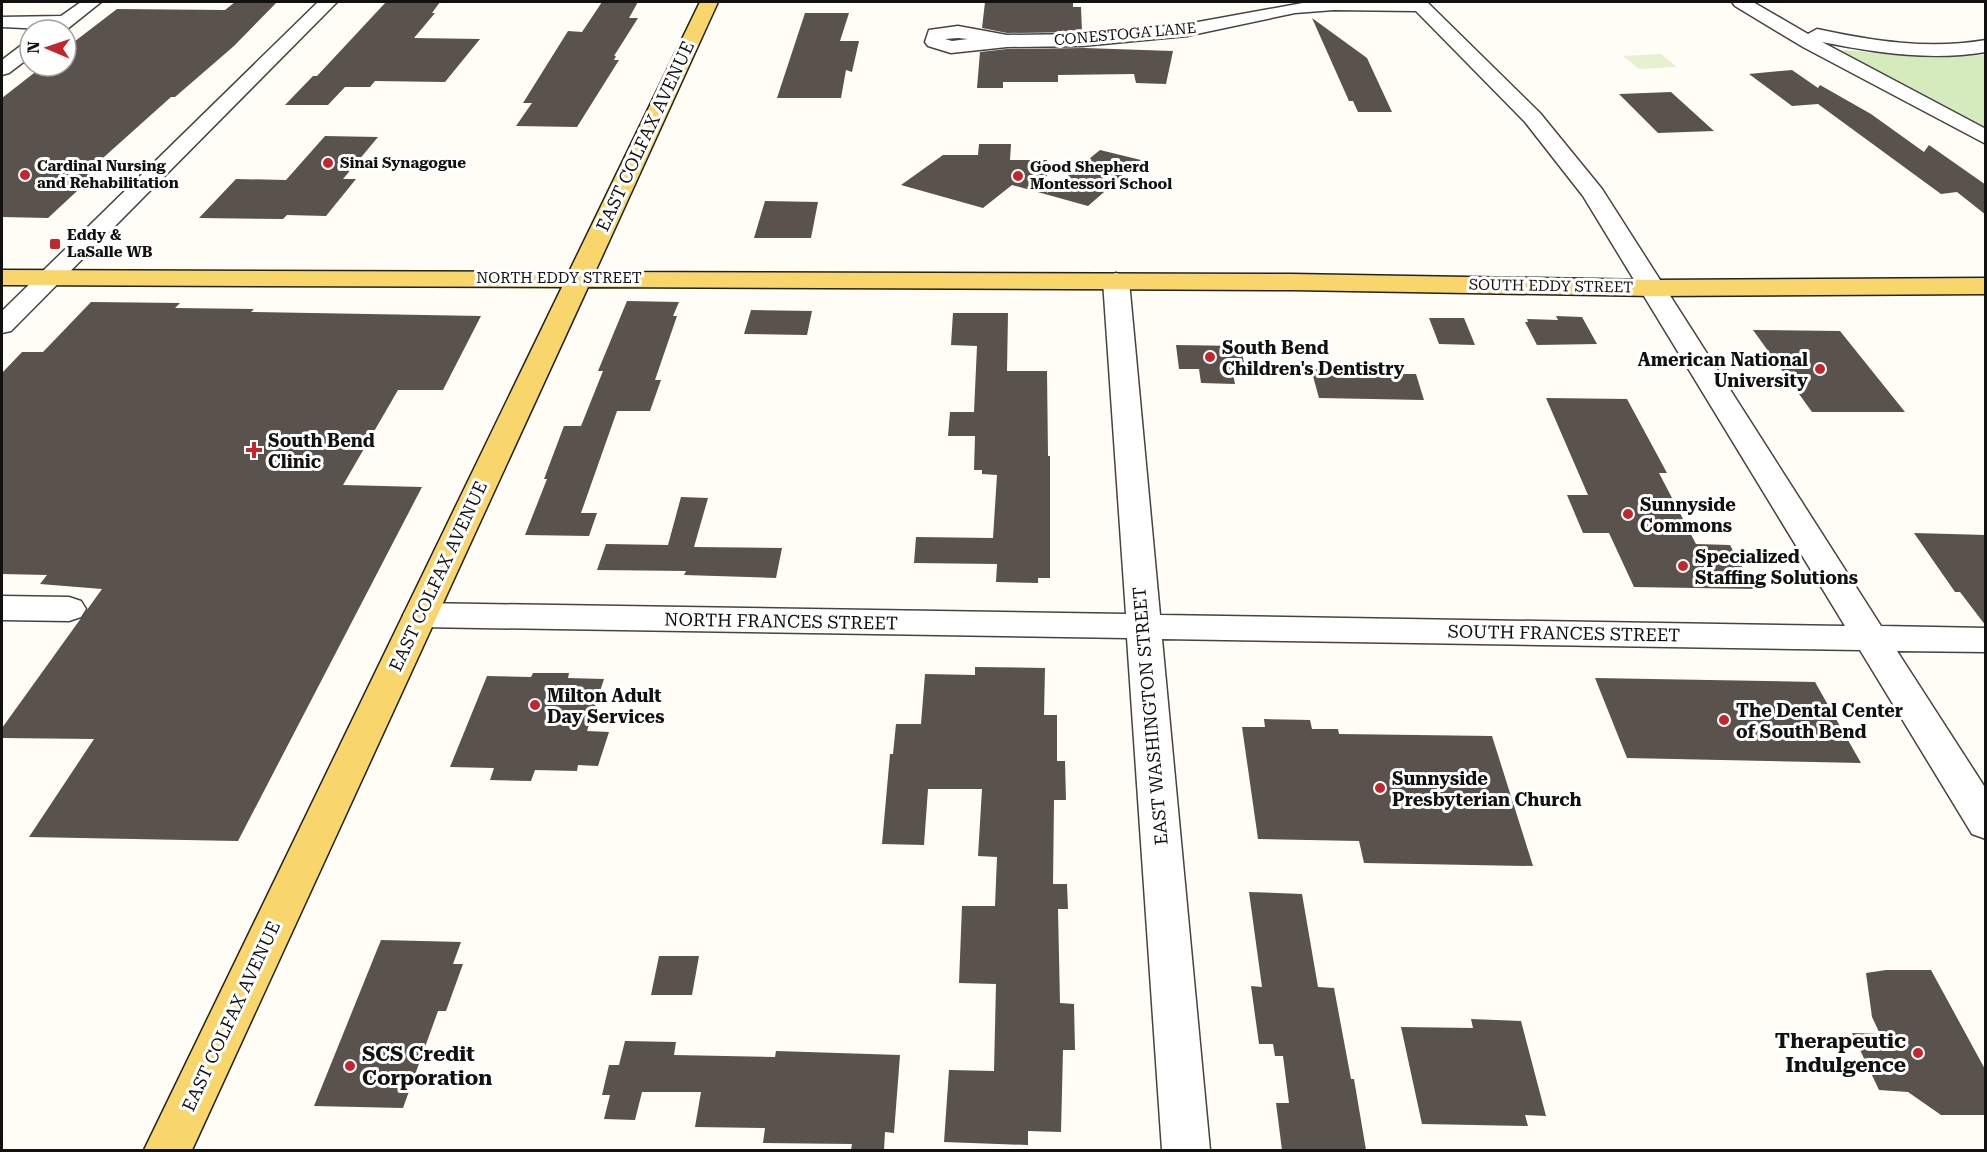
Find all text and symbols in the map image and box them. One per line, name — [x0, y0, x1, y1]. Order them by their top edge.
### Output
north arrow — [18, 18, 78, 78]
street label: CONESTOGA LANE — [1053, 19, 1197, 49]
street label: EAST COLFAX AVENUE — [592, 38, 698, 234]
text: N — [24, 41, 43, 54]
place label: Sinai Synagogue — [340, 154, 466, 172]
marker: Sinai Synagogue — [321, 156, 335, 170]
place label: Cardinal Nursing and Rehabilitation — [37, 157, 179, 192]
place label: Good Shepherd Montessori School — [1030, 158, 1172, 193]
marker: Cardinal Nursing and Rehabilitation — [18, 168, 32, 182]
marker: Good Shepherd Montessori School — [1011, 169, 1025, 183]
place label: Eddy & LaSalle WB — [67, 226, 153, 261]
marker: Eddy & LaSalle WB — [48, 237, 62, 251]
street label: NORTH EDDY STREET — [476, 269, 642, 287]
street label: SOUTH EDDY STREET — [1469, 276, 1633, 296]
place label: South Bend Children's Dentistry — [1222, 337, 1404, 379]
place label: American National University — [1638, 349, 1808, 391]
marker: South Bend Children's Dentistry — [1203, 350, 1217, 364]
marker: American National University — [1813, 362, 1827, 376]
place label: South Bend Clinic — [268, 430, 375, 472]
marker: South Bend Clinic — [245, 441, 263, 459]
street label: EAST COLFAX AVENUE — [385, 478, 491, 674]
place label: Sunnyside Commons — [1640, 494, 1736, 536]
marker: Sunnyside Commons — [1621, 507, 1635, 521]
place label: Specialized Staffing Solutions — [1695, 546, 1858, 588]
marker: Specialized Staffing Solutions — [1676, 559, 1690, 573]
street label: EAST WASHINGTON STREET — [1128, 586, 1172, 846]
street label: NORTH FRANCES STREET — [664, 608, 898, 634]
street label: SOUTH FRANCES STREET — [1448, 620, 1680, 646]
place label: Milton Adult Day Services — [547, 685, 664, 727]
marker: Milton Adult Day Services — [528, 698, 542, 712]
place label: The Dental Center of South Bend — [1736, 700, 1903, 742]
marker: The Dental Center of South Bend — [1717, 713, 1731, 727]
place label: Sunnyside Presbyterian Church — [1392, 768, 1582, 810]
marker: Sunnyside Presbyterian Church — [1373, 781, 1387, 795]
street label: EAST COLFAX AVENUE — [178, 918, 284, 1114]
place label: Therapeutic Indulgence — [1775, 1029, 1906, 1077]
place label: SCS Credit Corporation — [362, 1042, 492, 1090]
marker: Therapeutic Indulgence — [1911, 1046, 1925, 1060]
marker: SCS Credit Corporation — [343, 1059, 357, 1073]

